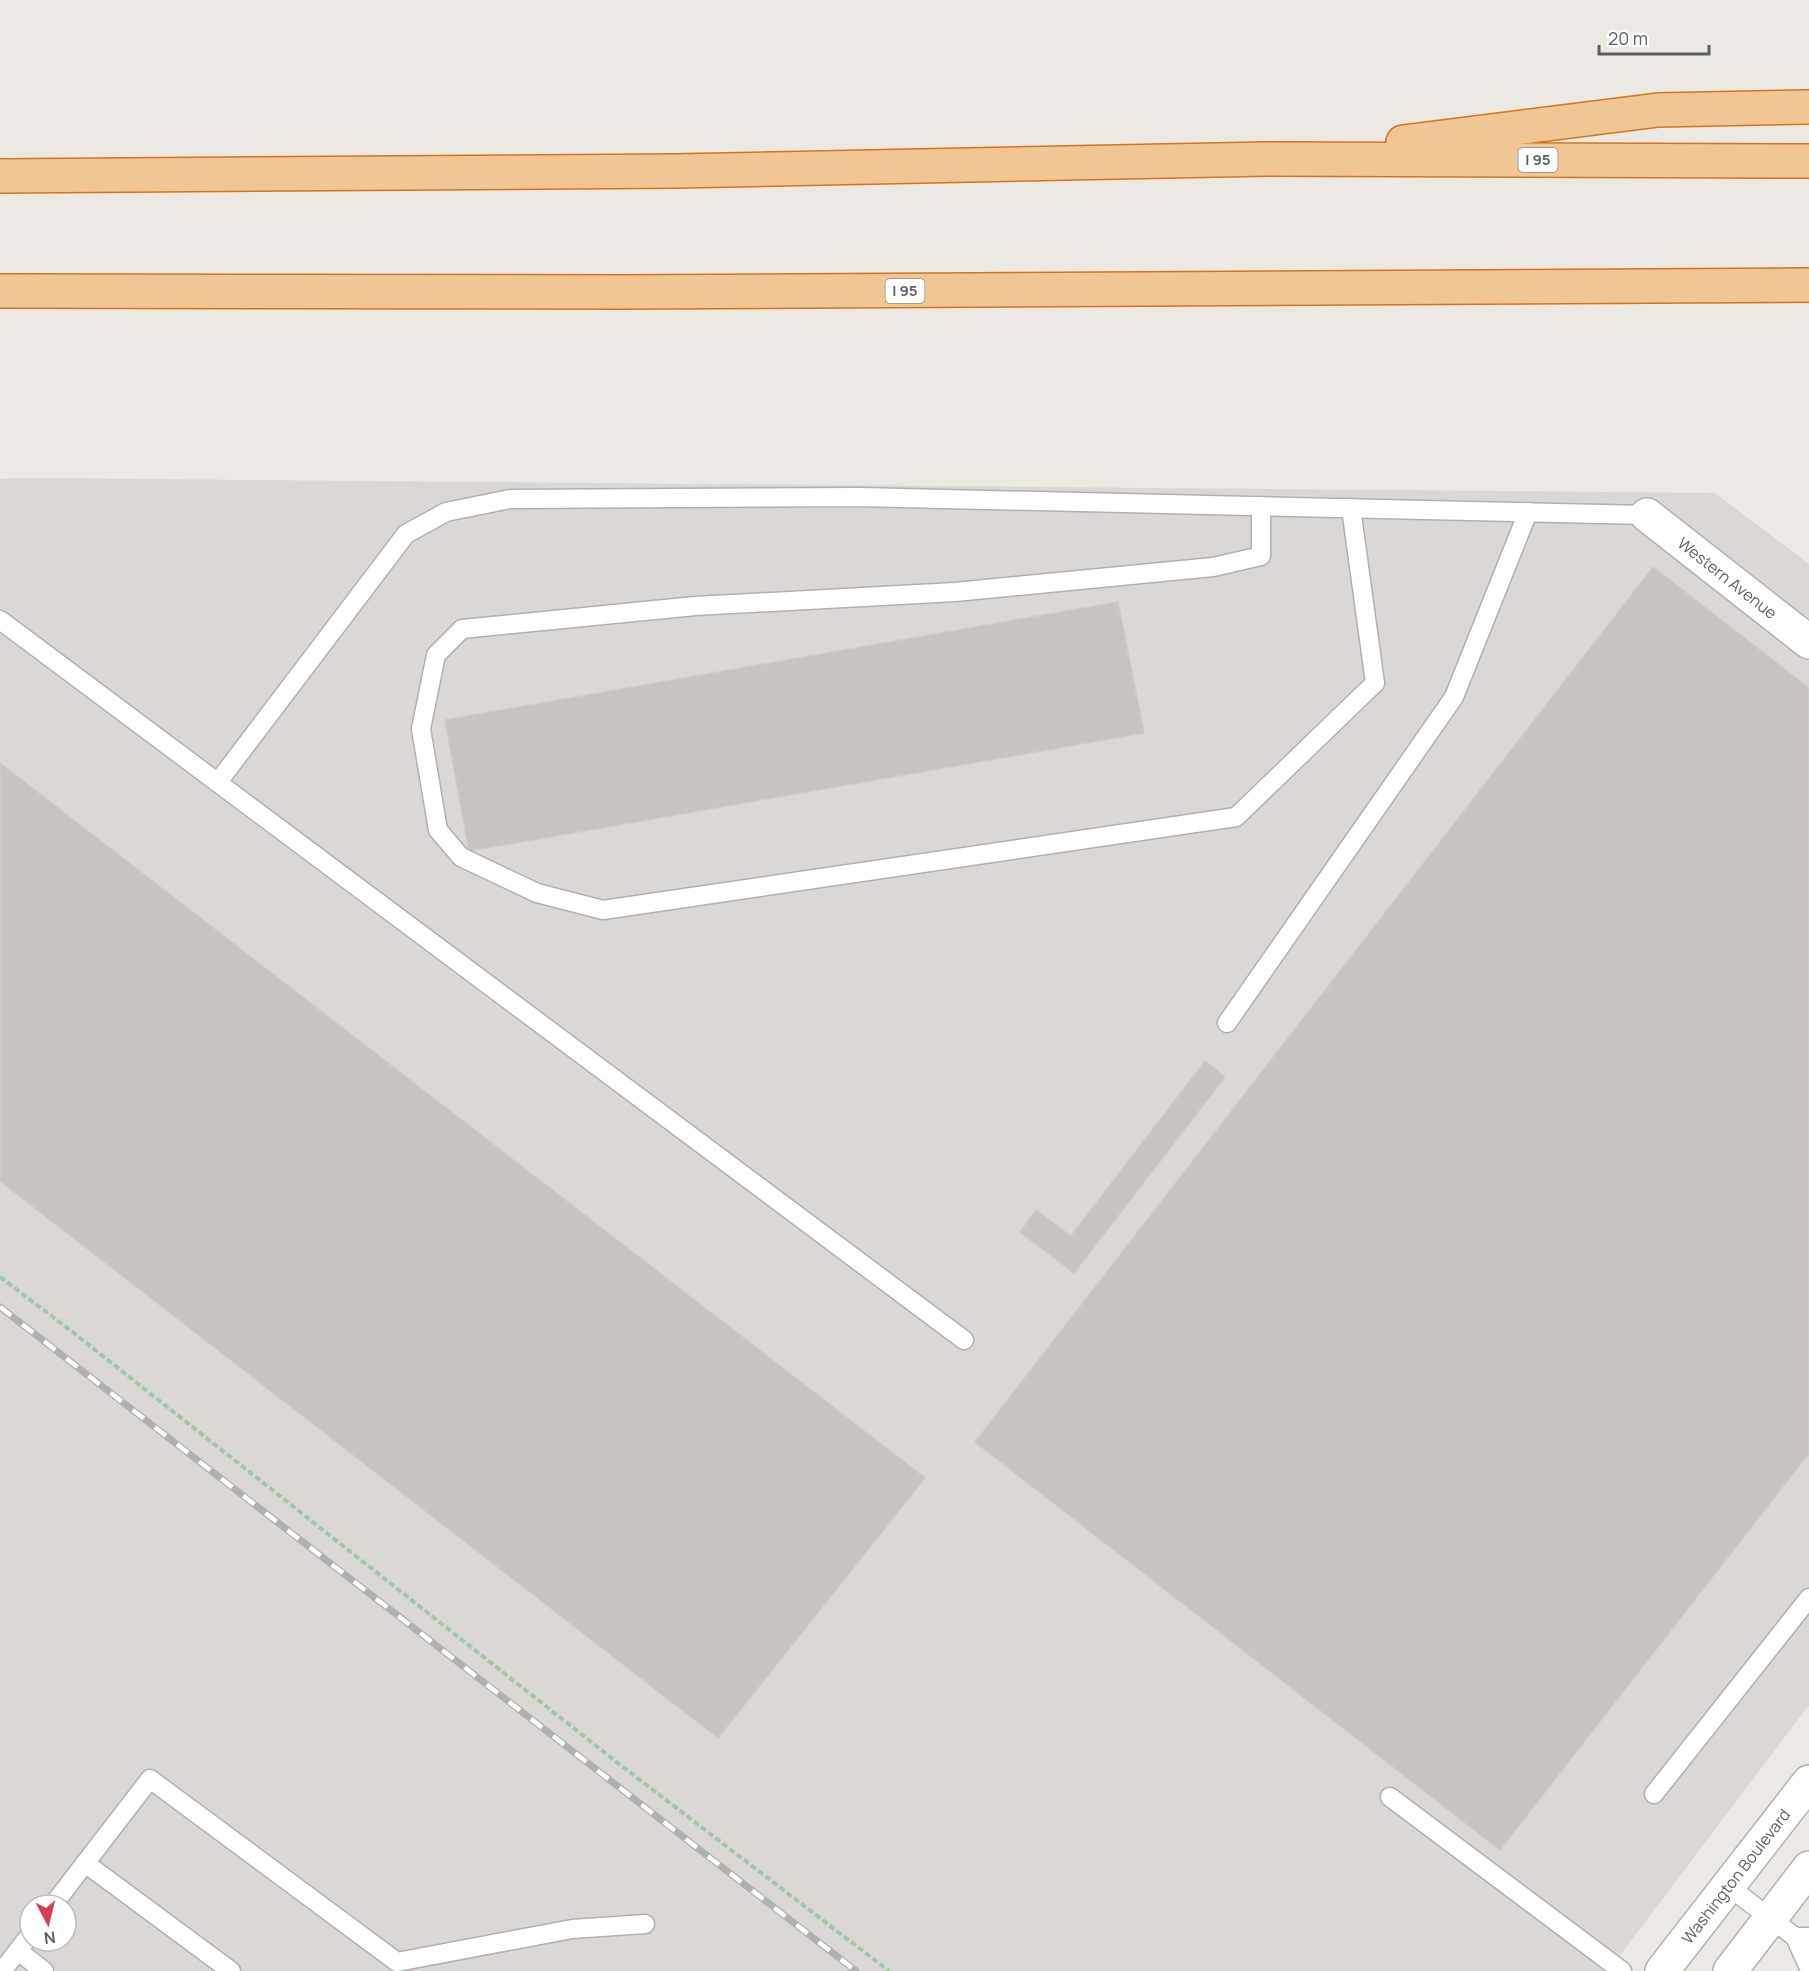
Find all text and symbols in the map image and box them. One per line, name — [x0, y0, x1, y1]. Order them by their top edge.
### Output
scale bar — [1599, 18, 1708, 56]
text: 20 m — [1608, 26, 1648, 50]
road number: I 95 — [1518, 148, 1558, 172]
road number: I 95 — [886, 279, 924, 303]
street label: Western Avenue — [1673, 532, 1782, 624]
street label: Washington Boulevard — [1676, 1804, 1795, 1948]
north arrow — [18, 1893, 78, 1953]
text: N — [43, 1926, 57, 1950]

